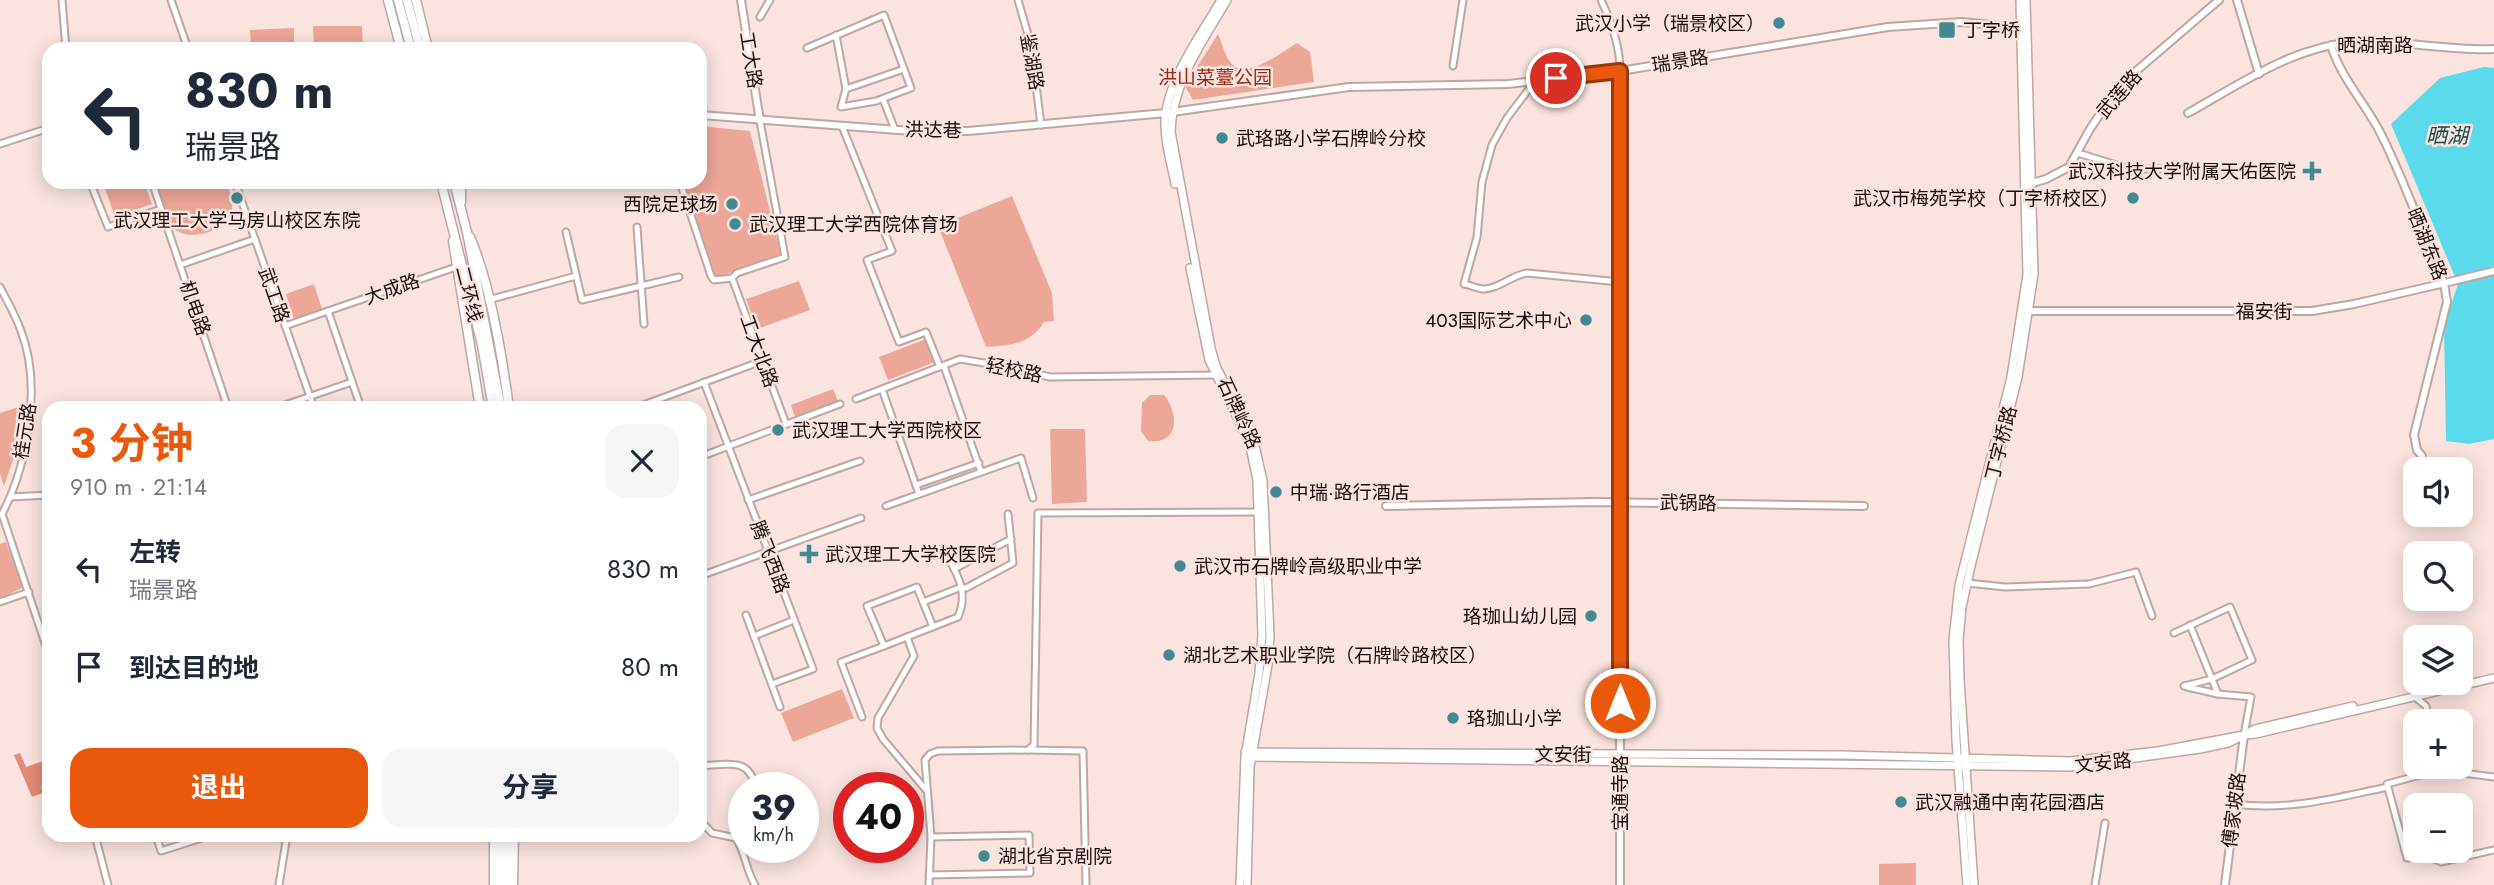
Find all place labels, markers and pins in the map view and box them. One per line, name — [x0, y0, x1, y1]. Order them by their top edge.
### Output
place label: 武汉小学（瑞景校区） — [1575, 10, 1765, 37]
marker: 武汉小学（瑞景校区） — [1771, 15, 1787, 31]
place label: 丁字桥 — [1963, 17, 2020, 44]
marker: 丁字桥 — [1937, 20, 1957, 40]
pin — [1526, 48, 1586, 108]
place label: 武珞路小学石牌岭分校 — [1236, 125, 1426, 152]
marker: 武珞路小学石牌岭分校 — [1214, 130, 1230, 146]
place label: 武汉科技大学附属天佑医院 — [2068, 158, 2296, 185]
marker: 武汉科技大学附属天佑医院 — [2302, 161, 2322, 181]
place label: 武汉市梅苑学校（丁字桥校区） — [1853, 185, 2119, 212]
marker: 武汉理工大学马房山校区东院 — [229, 190, 245, 206]
marker: 武汉市梅苑学校（丁字桥校区） — [2125, 190, 2141, 206]
place label: 西院足球场 — [623, 191, 718, 218]
marker: 西院足球场 — [724, 196, 740, 212]
place label: 武汉理工大学马房山校区东院 — [113, 207, 361, 234]
place label: 武汉理工大学西院体育场 — [749, 211, 958, 238]
marker: 武汉理工大学西院体育场 — [727, 216, 743, 232]
place label: 403国际艺术中心 — [1425, 307, 1572, 334]
marker: 403国际艺术中心 — [1578, 312, 1594, 328]
place label: 武汉理工大学西院校区 — [792, 417, 982, 444]
marker: 武汉理工大学西院校区 — [770, 422, 786, 438]
place label: 中瑞·路行酒店 — [1290, 479, 1410, 506]
marker: 中瑞·路行酒店 — [1268, 484, 1284, 500]
place label: 武汉理工大学校医院 — [825, 541, 996, 568]
marker: 武汉理工大学校医院 — [799, 544, 819, 564]
place label: 武汉市石牌岭高级职业中学 — [1194, 553, 1422, 580]
marker: 武汉市石牌岭高级职业中学 — [1172, 558, 1188, 574]
place label: 珞珈山幼儿园 — [1463, 603, 1577, 630]
marker: 珞珈山幼儿园 — [1583, 608, 1599, 624]
place label: 湖北艺术职业学院（石牌岭路校区） — [1183, 642, 1487, 669]
marker: 湖北艺术职业学院（石牌岭路校区） — [1161, 647, 1177, 663]
place label: 珞珈山小学 — [1467, 705, 1562, 732]
marker: 珞珈山小学 — [1445, 710, 1461, 726]
place label: 武汉融通中南花园酒店 — [1915, 789, 2105, 816]
marker: 武汉融通中南花园酒店 — [1893, 794, 1909, 810]
place label: 湖北省京剧院 — [998, 843, 1112, 870]
marker: 湖北省京剧院 — [976, 848, 992, 864]

